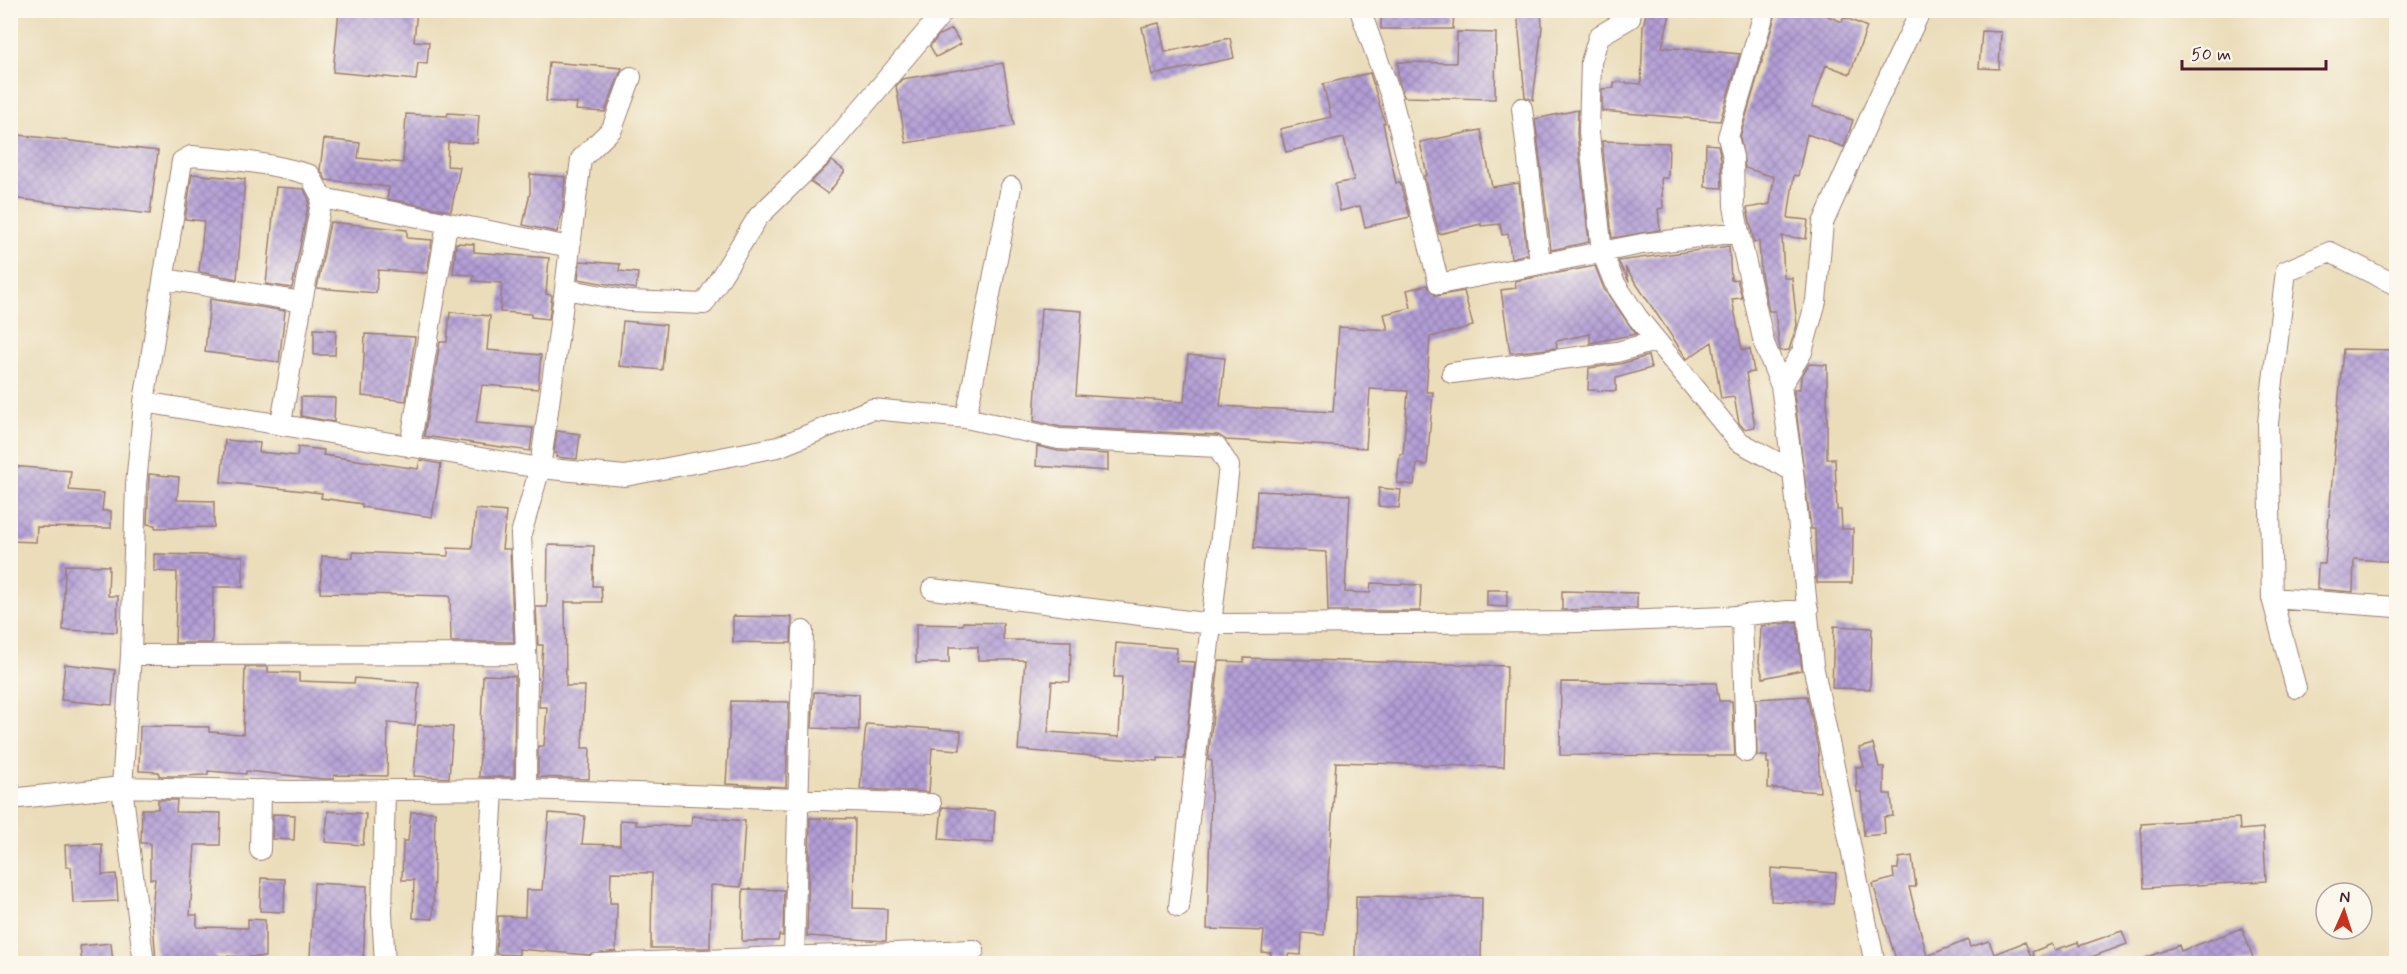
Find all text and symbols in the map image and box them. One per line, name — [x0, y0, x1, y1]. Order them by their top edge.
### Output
scale bar — [2182, 33, 2326, 71]
text: 50 m — [2191, 43, 2231, 67]
north arrow — [2314, 881, 2374, 941]
text: N — [2339, 887, 2351, 908]

